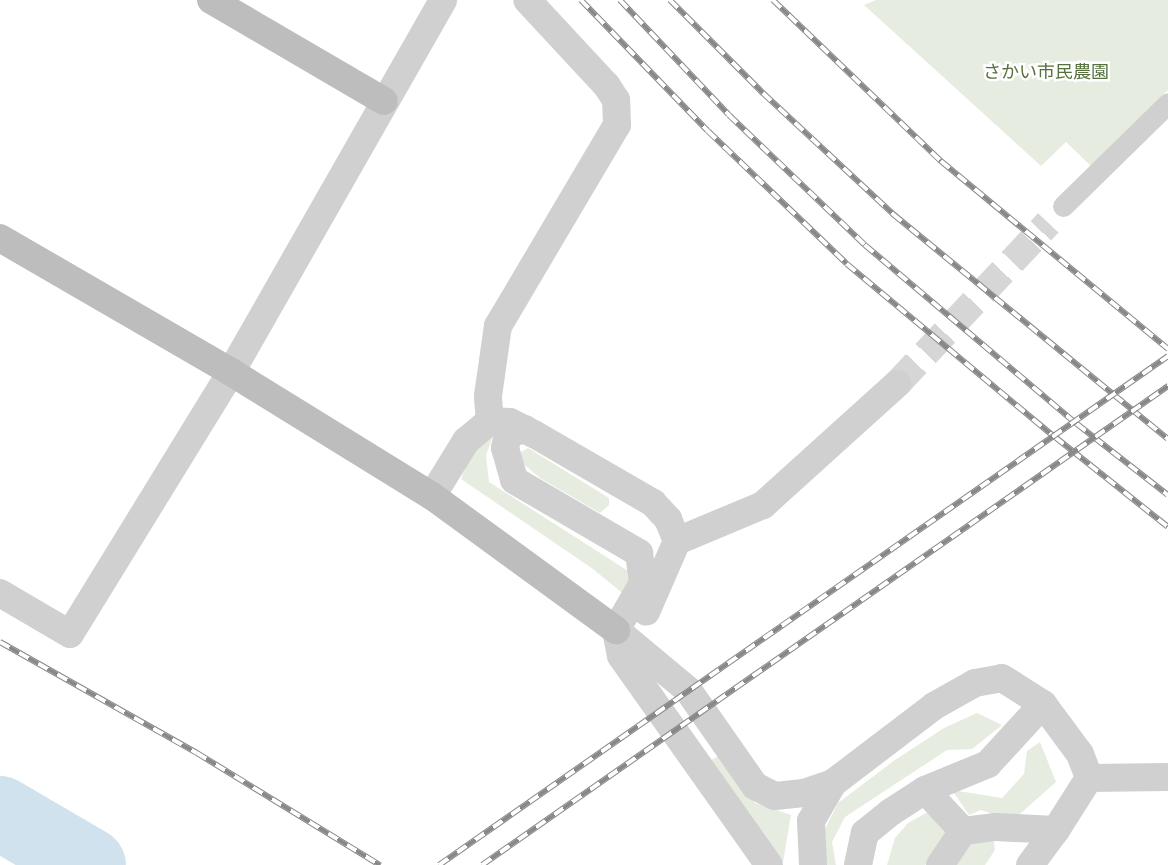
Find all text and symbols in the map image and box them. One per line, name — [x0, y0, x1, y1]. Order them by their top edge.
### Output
park label: さかい市民農園 — [983, 61, 1109, 83]

